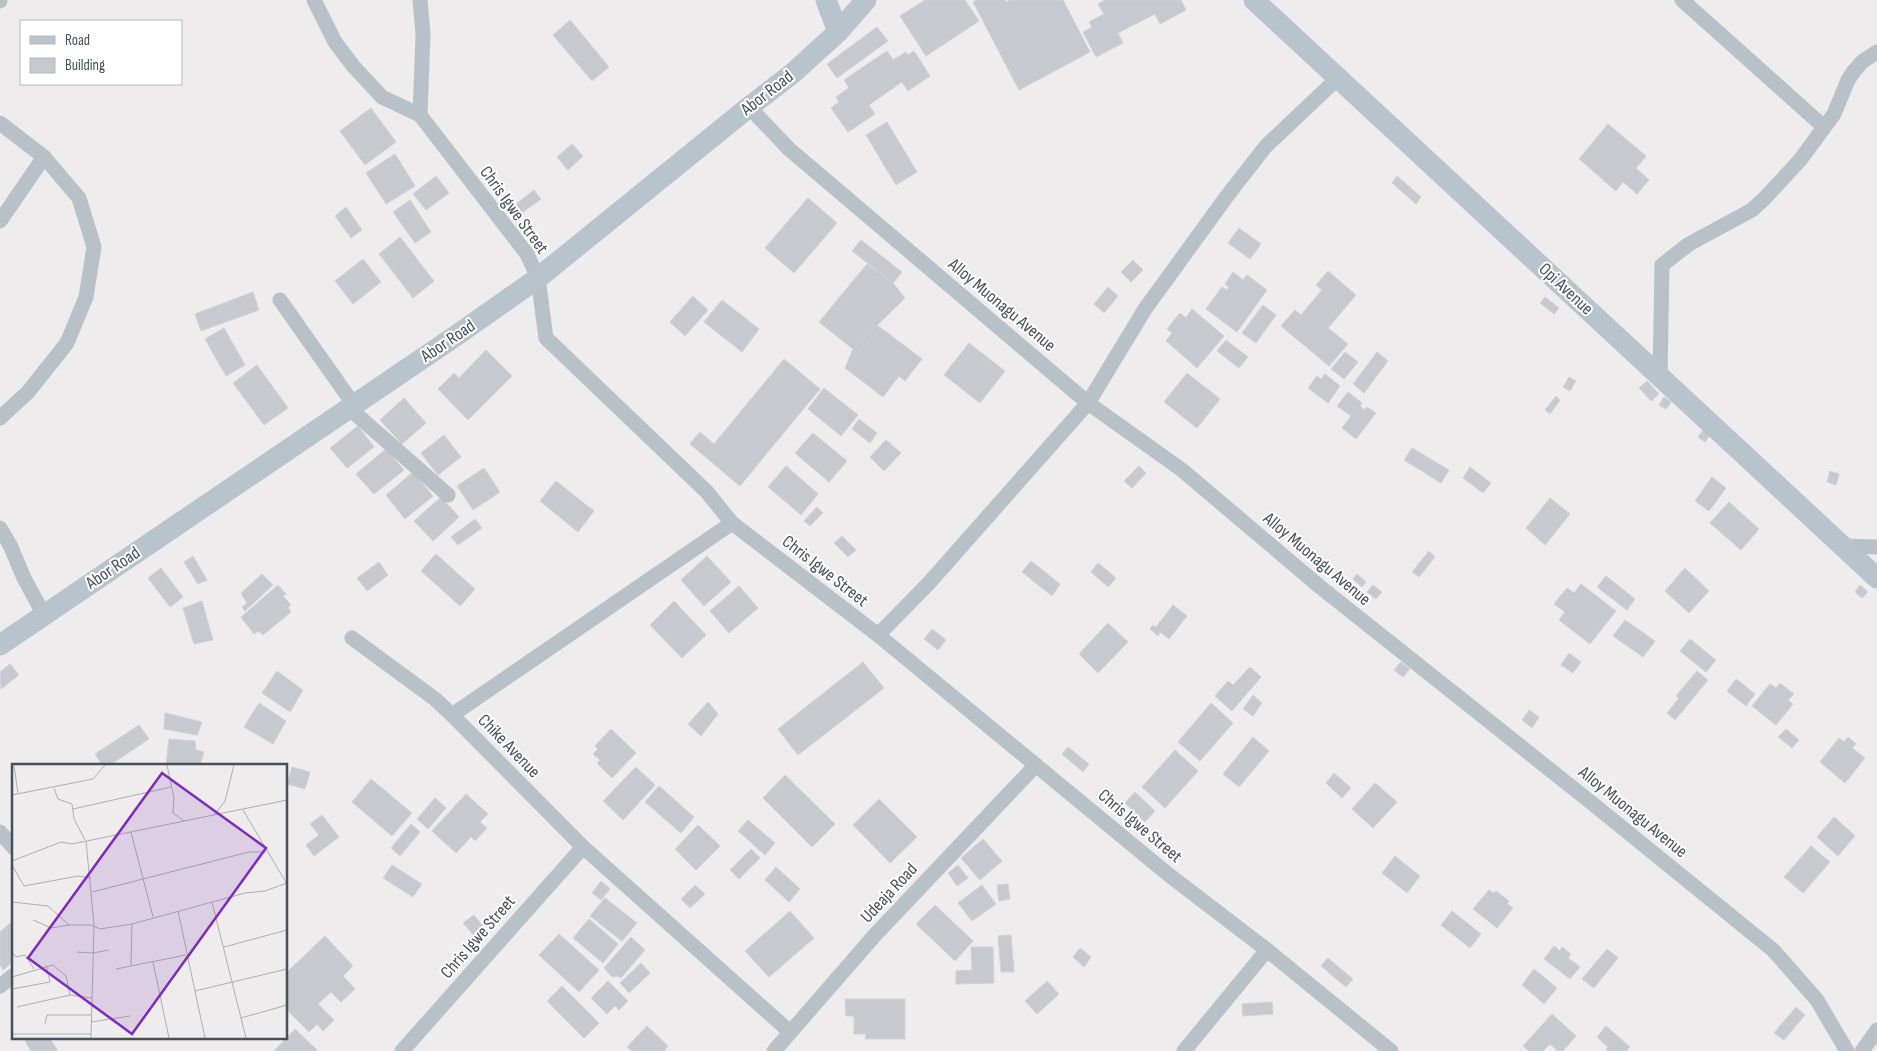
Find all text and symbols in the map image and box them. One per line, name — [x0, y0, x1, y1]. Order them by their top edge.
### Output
legend — [20, 20, 182, 85]
text: Road — [65, 31, 90, 50]
text: Building — [65, 56, 105, 75]
street label: Abor Road — [736, 66, 797, 121]
street label: Chris Igwe Street — [475, 162, 553, 258]
street label: Alloy Muonagu Avenue — [943, 253, 1060, 356]
street label: Opi Avenue — [1535, 259, 1597, 319]
street label: Abor Road — [416, 315, 479, 367]
street label: Alloy Muonagu Avenue — [1258, 507, 1375, 610]
street label: Chris Igwe Street — [778, 531, 872, 611]
street label: Abor Road — [81, 542, 144, 594]
street label: Chike Avenue — [473, 710, 545, 782]
street label: Alloy Muonagu Avenue — [1574, 761, 1692, 862]
inset map — [12, 764, 288, 1038]
street label: Chris Igwe Street — [1094, 785, 1187, 867]
street label: Udeaja Road — [856, 859, 922, 927]
street label: Chris Igwe Street — [436, 891, 520, 983]

